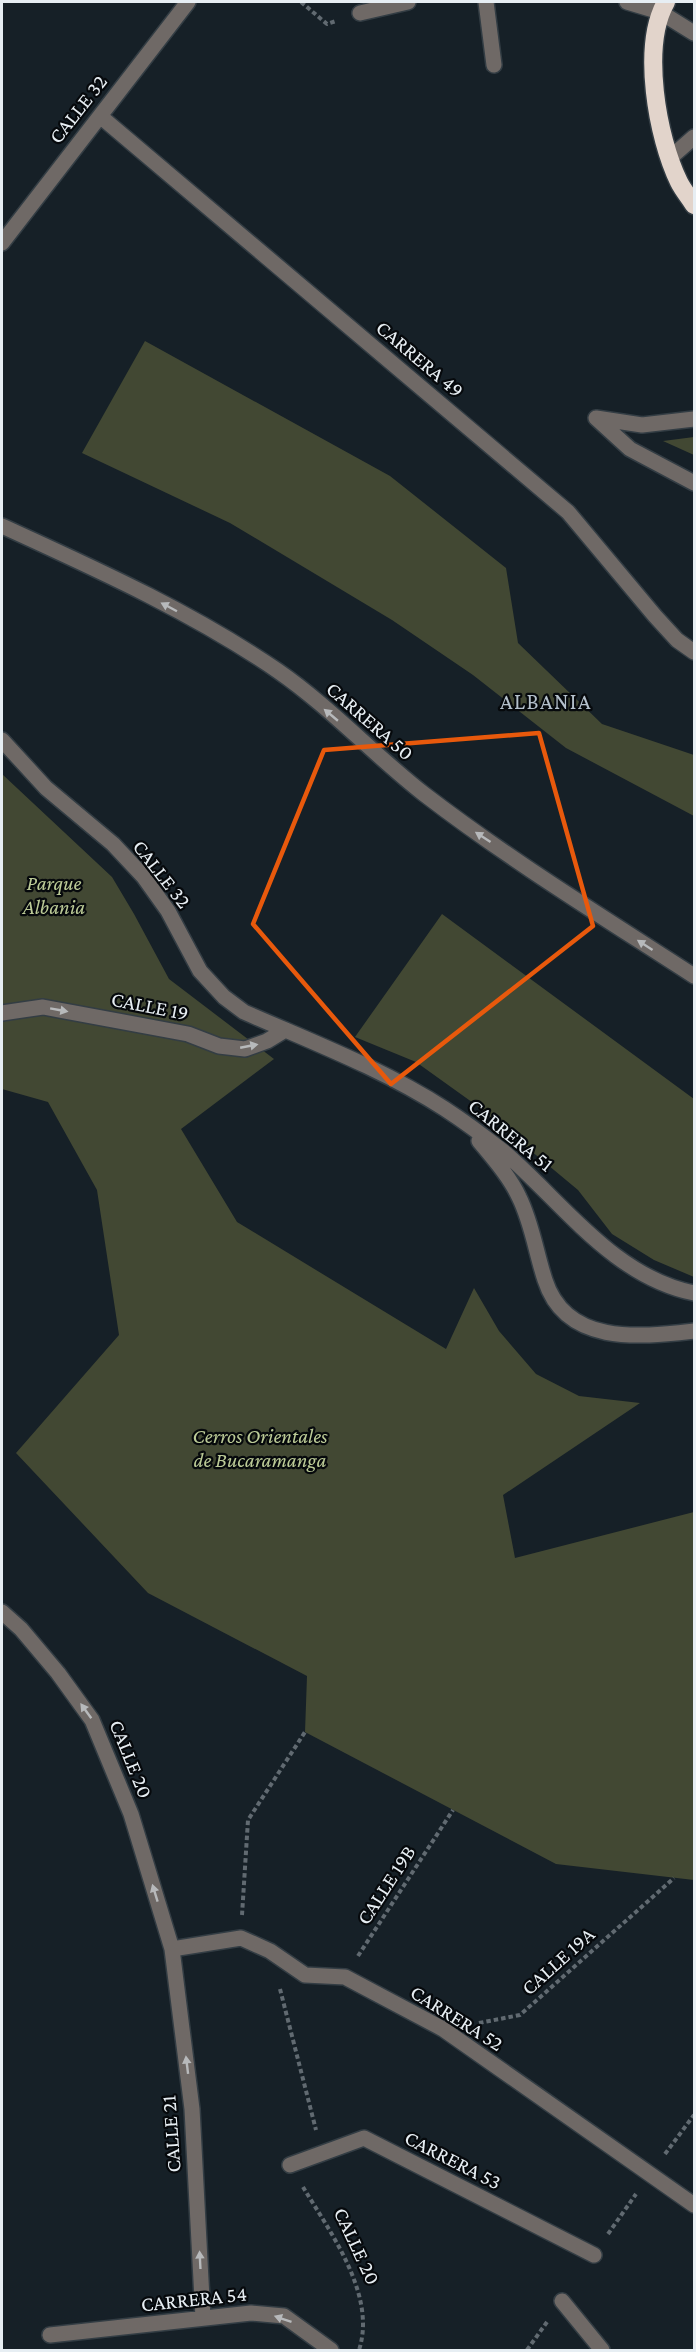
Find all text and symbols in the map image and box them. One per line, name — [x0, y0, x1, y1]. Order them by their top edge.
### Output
street label: CALLE 32 — [44, 70, 112, 148]
street label: CARRERA 49 — [371, 315, 469, 403]
one-way arrow — [161, 602, 178, 612]
street label: CARRERA 50 — [322, 677, 418, 765]
district label: ALBANIA — [500, 689, 592, 714]
one-way arrow — [324, 709, 339, 722]
one-way arrow — [475, 832, 491, 843]
street label: CALLE 32 — [128, 835, 196, 913]
park label: Parque Albania — [22, 871, 85, 919]
one-way arrow — [637, 939, 654, 950]
street label: CALLE 19 — [109, 987, 191, 1025]
one-way arrow — [50, 1006, 69, 1015]
one-way arrow — [240, 1041, 259, 1050]
street label: CARRERA 51 — [464, 1093, 558, 1177]
park label: Cerros Orientales de Bucaramanga — [192, 1424, 328, 1472]
one-way arrow — [80, 1704, 92, 1720]
street label: CALLE 20 — [104, 1716, 158, 1802]
street label: CALLE 19B — [352, 1841, 420, 1929]
one-way arrow — [150, 1884, 159, 1902]
street label: CALLE 19A — [517, 1922, 599, 2000]
street label: CARRERA 52 — [406, 1980, 508, 2056]
one-way arrow — [182, 2056, 192, 2075]
street label: CALLE 21 — [156, 2095, 186, 2173]
street label: CARRERA 53 — [401, 2125, 505, 2195]
street label: CALLE 20 — [329, 2204, 385, 2288]
one-way arrow — [195, 2250, 204, 2269]
street label: CARRERA 54 — [140, 2282, 248, 2316]
one-way arrow — [274, 2313, 292, 2323]

